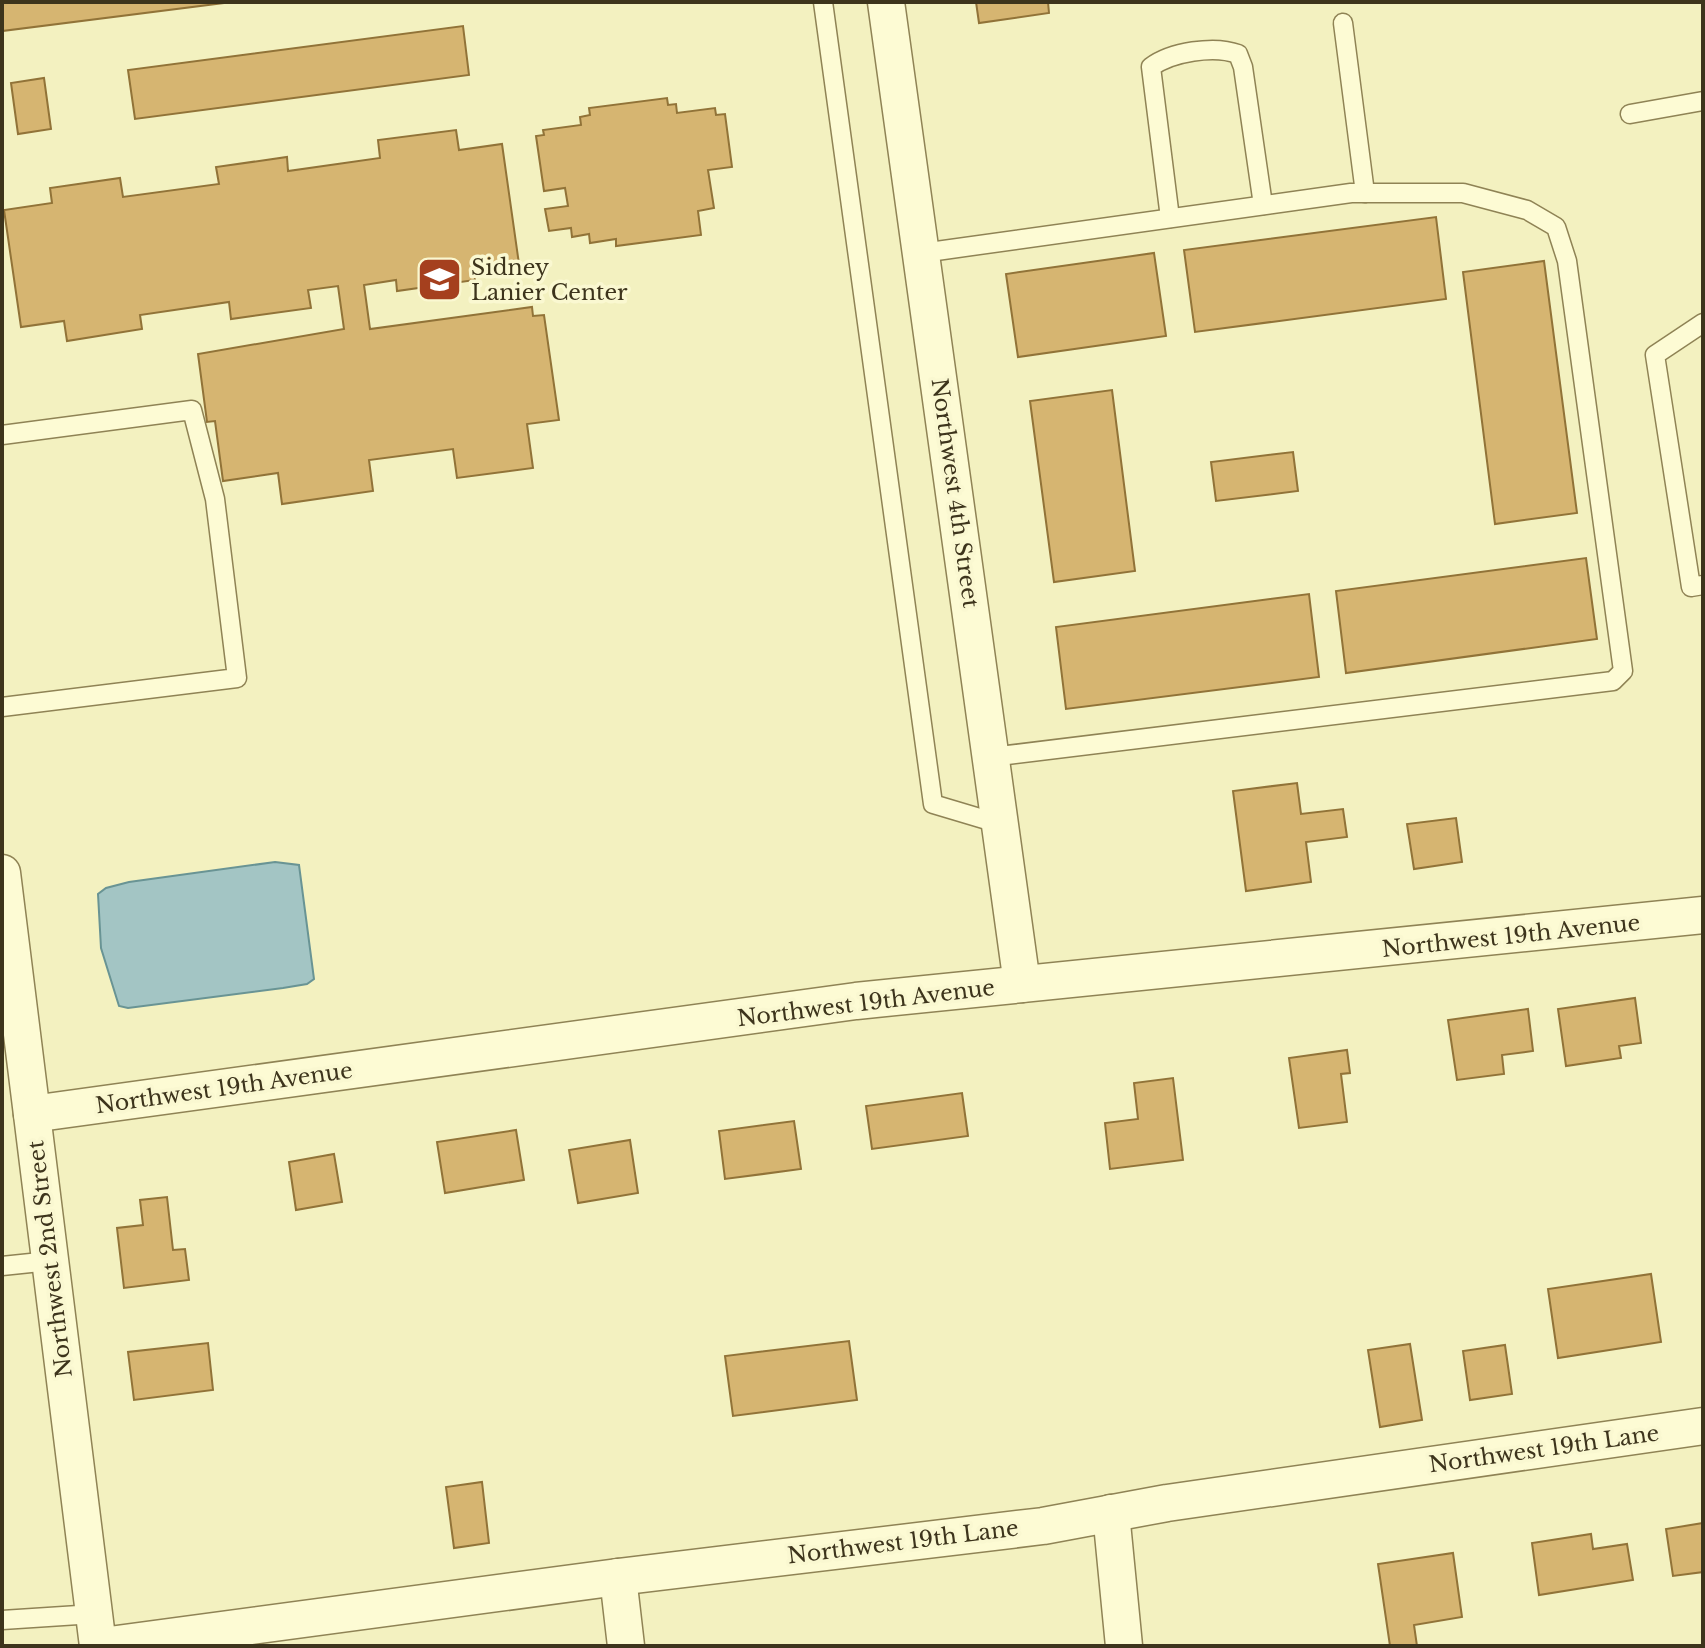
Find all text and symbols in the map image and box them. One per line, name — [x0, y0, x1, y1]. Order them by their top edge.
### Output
place label: Sidney Lanier Center — [471, 254, 628, 306]
school or university icon: Sidney Lanier Center — [416, 256, 464, 304]
street label: Northwest 4th Street — [926, 377, 985, 610]
street label: Northwest 19th Avenue — [1381, 909, 1641, 963]
street label: Northwest 19th Avenue — [736, 974, 996, 1032]
street label: Northwest 19th Avenue — [94, 1057, 354, 1119]
street label: Northwest 2nd Street — [22, 1138, 78, 1379]
street label: Northwest 19th Lane — [1427, 1419, 1661, 1479]
street label: Northwest 19th Lane — [786, 1514, 1020, 1570]

